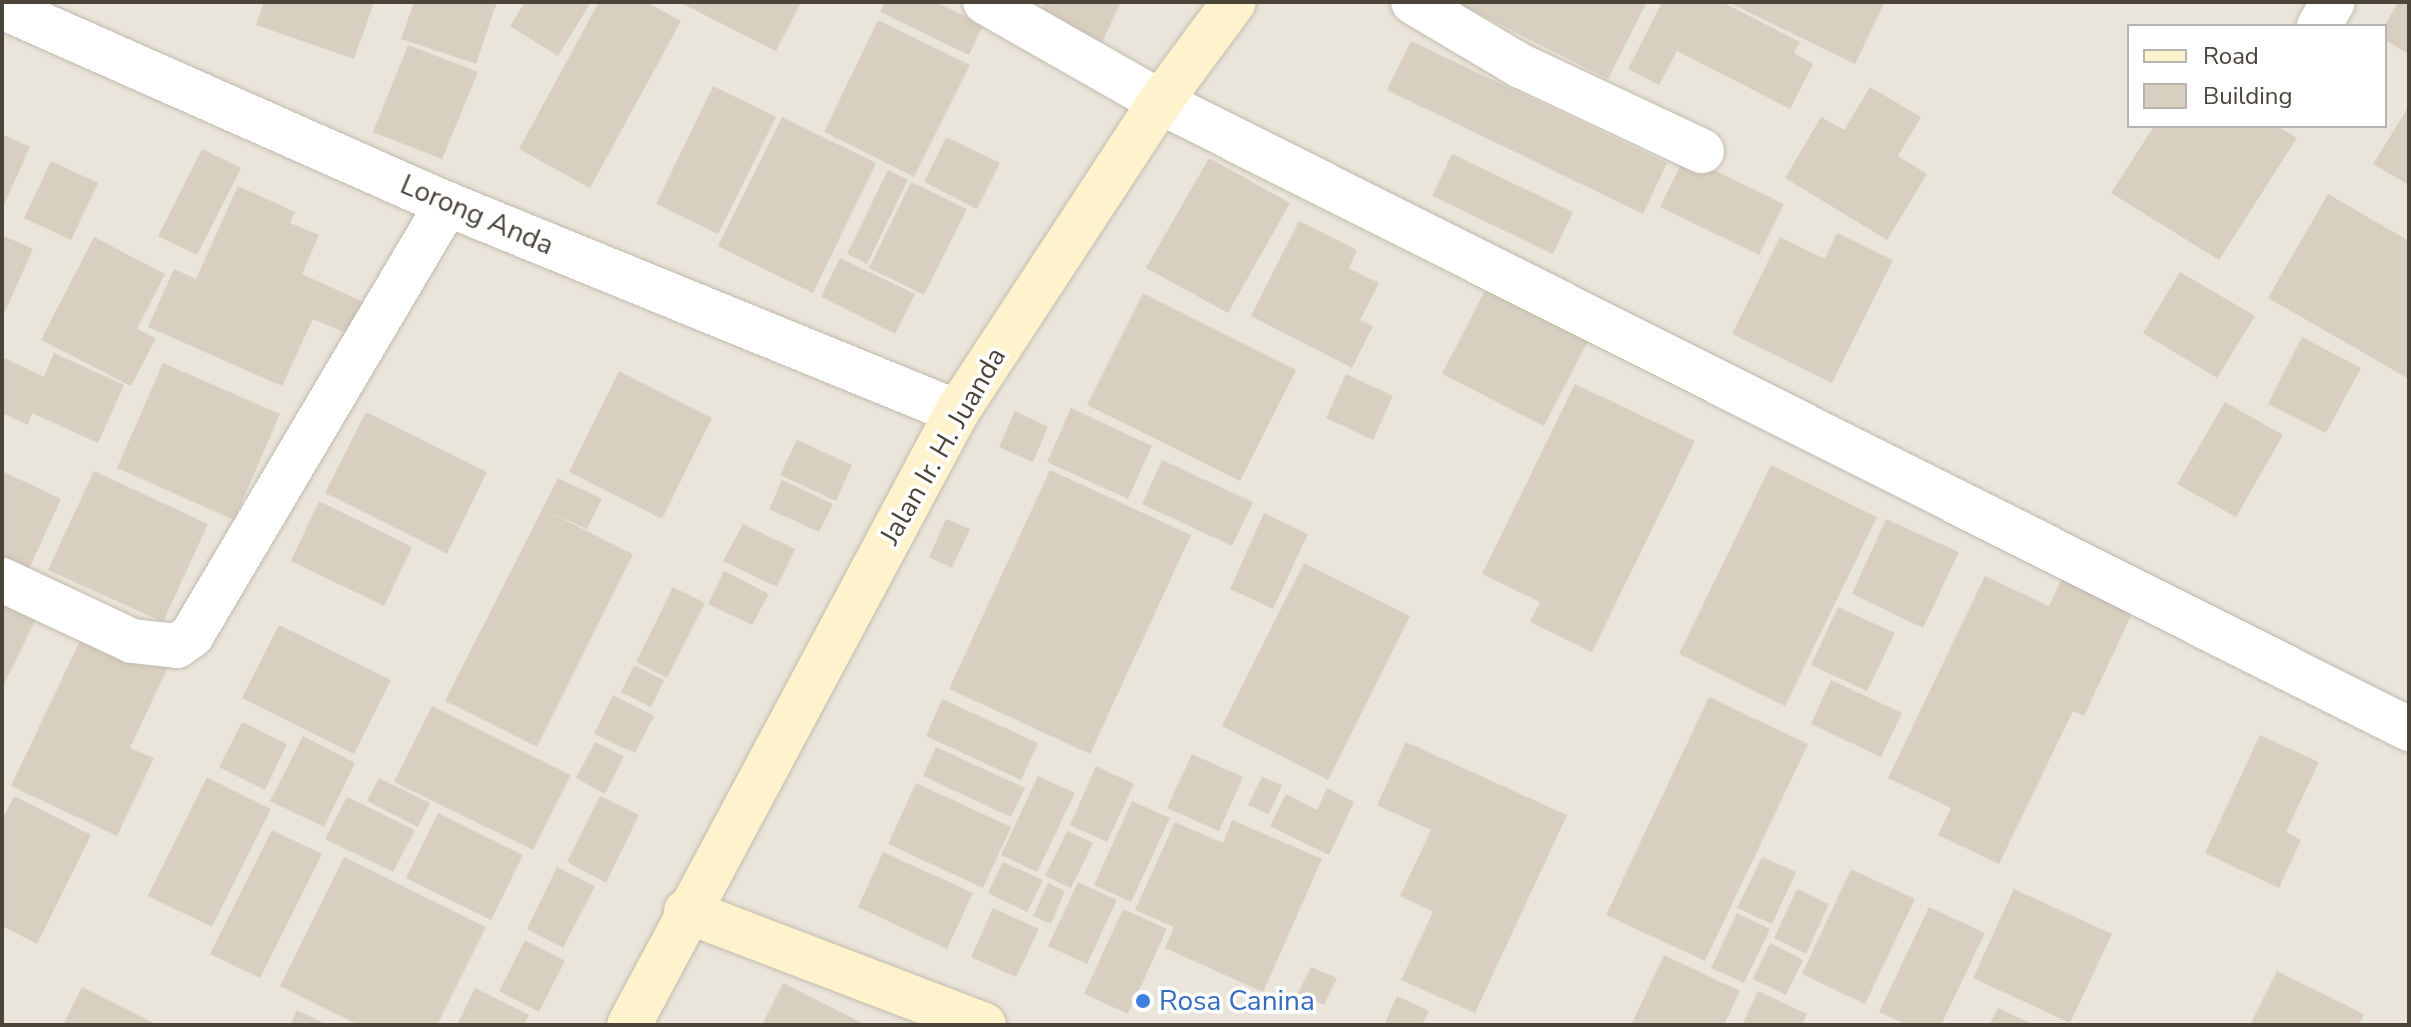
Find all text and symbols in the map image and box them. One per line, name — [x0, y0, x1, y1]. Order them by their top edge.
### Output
legend — [2127, 24, 2387, 128]
text: Road — [2203, 40, 2259, 72]
text: Building — [2203, 80, 2293, 112]
street label: Lorong Anda — [395, 168, 559, 262]
street label: Jalan Ir. H. Juanda — [873, 342, 1013, 550]
place label: Rosa Canina — [1159, 984, 1315, 1018]
marker: Rosa Canina — [1134, 992, 1152, 1010]

